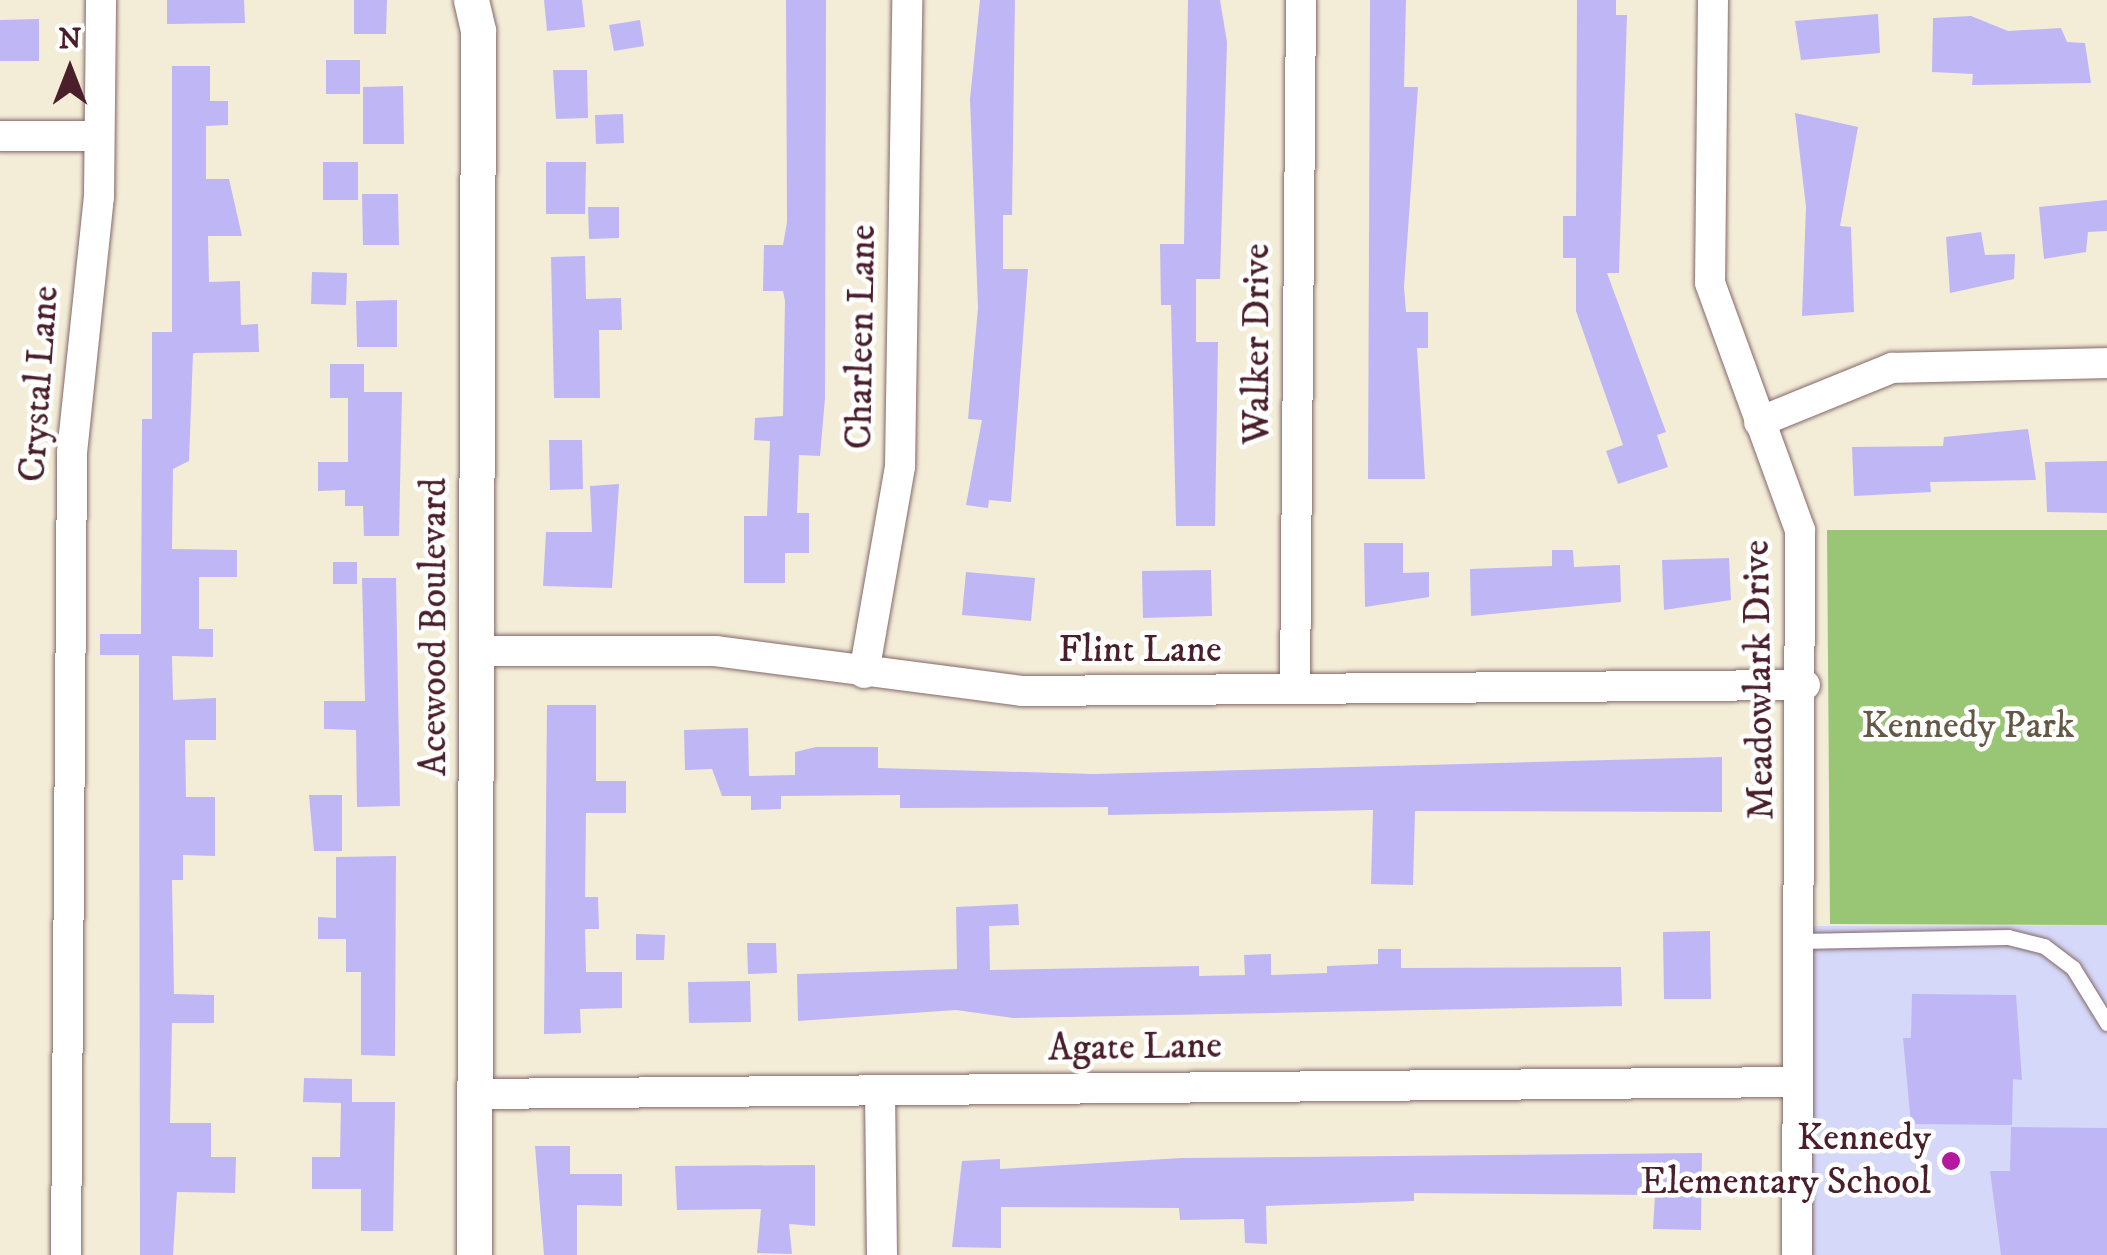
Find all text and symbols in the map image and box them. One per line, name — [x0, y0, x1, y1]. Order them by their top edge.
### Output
north arrow — [20, 20, 120, 120]
text: N — [59, 22, 81, 57]
street label: Charleen Lane — [837, 224, 887, 450]
street label: Walker Drive — [1235, 243, 1281, 445]
street label: Crystal Lane — [10, 284, 70, 484]
street label: Acewood Boulevard — [412, 478, 458, 776]
street label: Meadowlark Drive — [1735, 540, 1785, 820]
street label: Flint Lane — [1058, 628, 1222, 674]
park label: Kennedy Park — [1861, 704, 2075, 750]
street label: Agate Lane — [1048, 1024, 1222, 1072]
place label: Kennedy Elementary School — [1640, 1116, 1931, 1206]
marker: Kennedy Elementary School — [1940, 1150, 1962, 1172]

